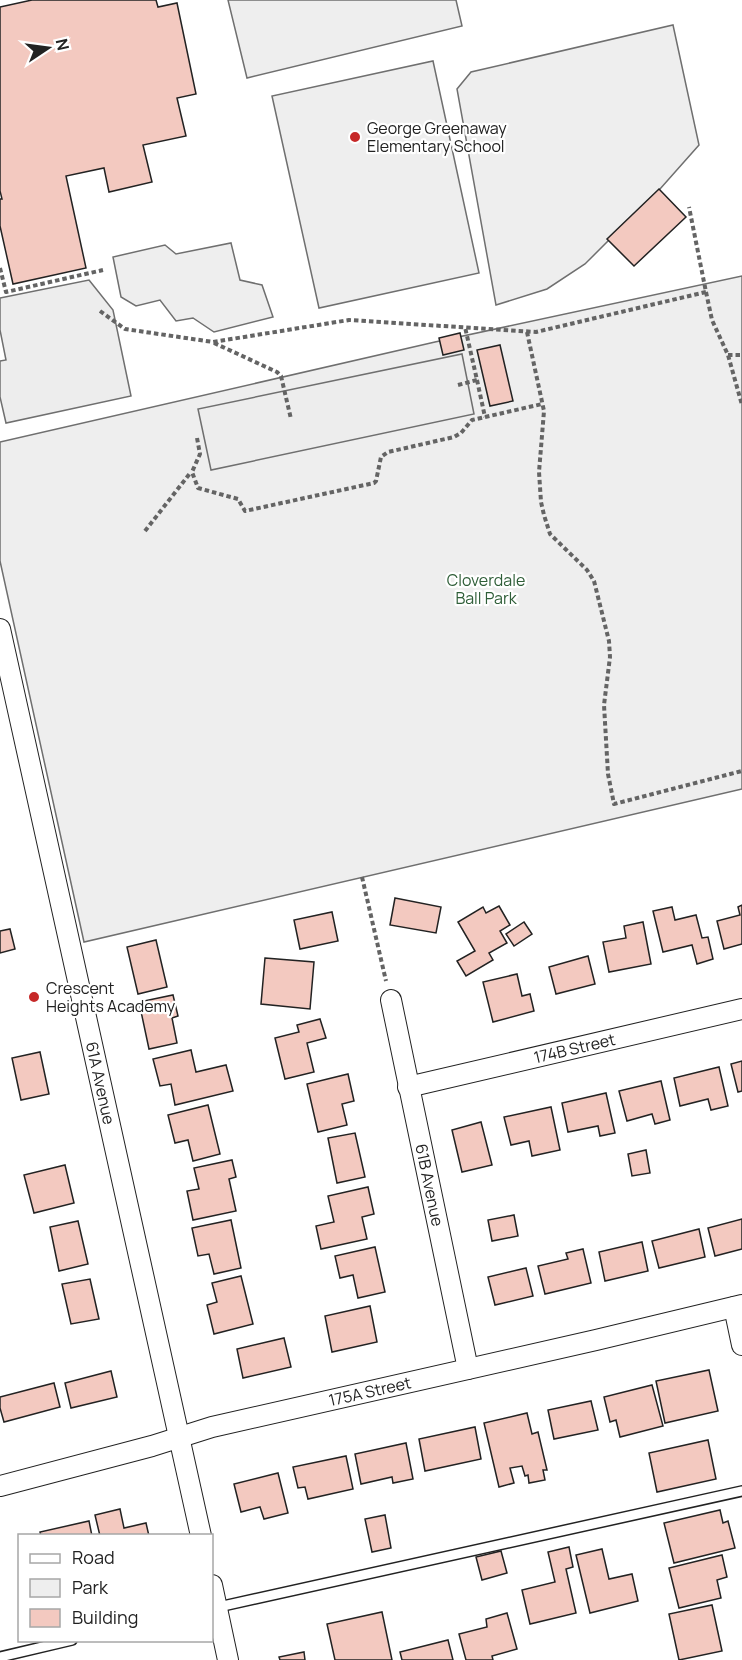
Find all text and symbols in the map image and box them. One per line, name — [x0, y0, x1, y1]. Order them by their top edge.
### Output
north arrow — [18, 18, 78, 78]
text: N — [51, 37, 75, 53]
place label: George Greenaway Elementary School — [367, 117, 507, 157]
marker: George Greenaway Elementary School — [348, 130, 362, 144]
park label: Cloverdale Ball Park — [447, 569, 525, 609]
place label: Crescent Heights Academy — [46, 977, 176, 1017]
marker: Crescent Heights Academy — [27, 990, 41, 1004]
street label: 174B Street — [532, 1028, 618, 1068]
street label: 61A Avenue — [81, 1040, 120, 1126]
street label: 61B Avenue — [410, 1142, 449, 1228]
street label: 175A Street — [327, 1371, 413, 1411]
legend — [18, 1534, 213, 1642]
text: Road — [72, 1545, 115, 1569]
text: Park — [72, 1575, 109, 1599]
text: Building — [72, 1605, 138, 1629]

